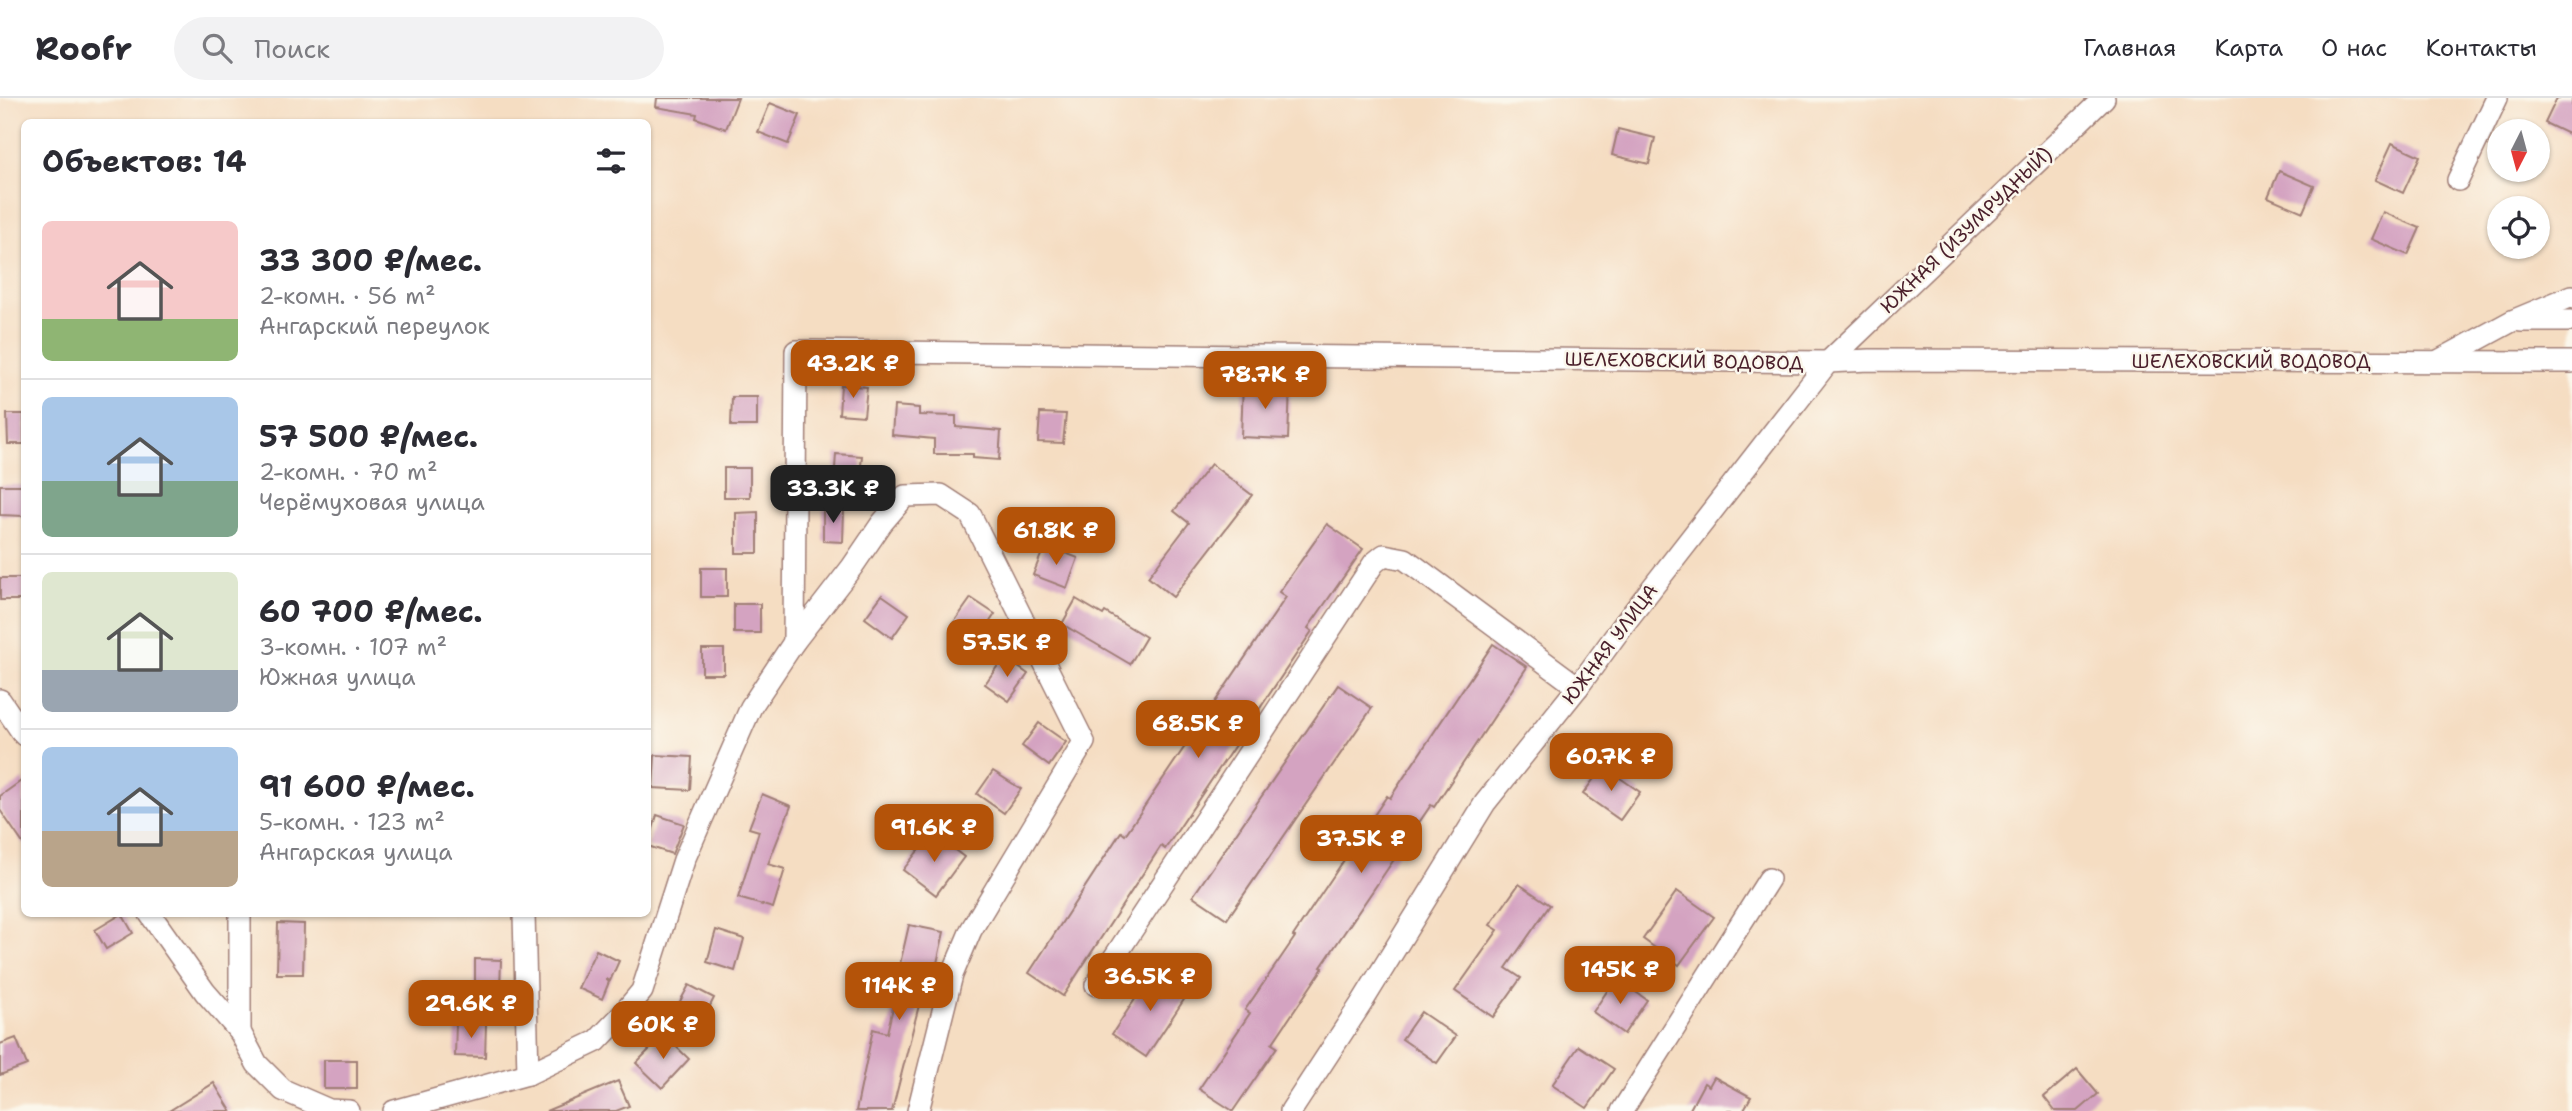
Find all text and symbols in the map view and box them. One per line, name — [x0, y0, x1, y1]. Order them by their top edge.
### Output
search box — [174, 17, 664, 80]
text: Roofr — [35, 26, 132, 71]
icon: search — [198, 29, 236, 67]
text: Поиск — [254, 31, 330, 66]
text: Главная — [2083, 32, 2176, 64]
text: Карта — [2214, 32, 2283, 64]
text: О нас — [2321, 32, 2387, 64]
text: Контакты — [2425, 32, 2537, 64]
north arrow — [2487, 119, 2550, 182]
map controls — [2487, 119, 2550, 259]
text: Объектов: 14 — [42, 141, 247, 182]
street label: ЮЖНАЯ (ИЗУМРУДНЫЙ) — [1875, 141, 2057, 319]
icon: filters — [592, 142, 630, 180]
button: locate — [2487, 196, 2550, 259]
text: 33 300 ₽/мес. — [259, 240, 482, 281]
icon: home — [98, 249, 182, 333]
text: 2-комн. · 56 m² — [259, 281, 436, 311]
text: Ангарский переулок — [259, 311, 490, 341]
pin: 43.2K ₽ — [788, 341, 918, 400]
street label: ШЕЛЕХОВСКИЙ ВОДОВОД — [1564, 346, 1804, 376]
text: 43.2K ₽ — [807, 348, 899, 378]
street label: ШЕЛЕХОВСКИЙ ВОДОВОД — [2132, 349, 2371, 374]
pin: 78.7K ₽ — [1200, 352, 1330, 411]
text: 78.7K ₽ — [1219, 359, 1311, 389]
text: 57 500 ₽/мес. — [259, 416, 478, 457]
icon: home — [98, 425, 182, 509]
text: 2-комн. · 70 m² — [259, 457, 438, 487]
pin: 33.3K ₽ — [768, 466, 898, 525]
text: 33.3K ₽ — [786, 473, 880, 503]
text: Черёмуховая улица — [259, 487, 485, 517]
pin: 61.8K ₽ — [991, 508, 1121, 567]
text: 61.8K ₽ — [1013, 515, 1099, 545]
street label: ЮЖНАЯ УЛИЦА — [1557, 579, 1664, 709]
text: 60 700 ₽/мес. — [259, 591, 483, 632]
icon: home — [98, 600, 182, 684]
pin: 57.5K ₽ — [942, 620, 1072, 679]
text: 57.5K ₽ — [963, 627, 1051, 657]
text: 3-комн. · 107 m² — [259, 632, 447, 662]
text: Южная улица — [259, 662, 416, 692]
pin: 68.5K ₽ — [1133, 700, 1263, 760]
text: 68.5K ₽ — [1152, 708, 1244, 738]
pin: 60.7K ₽ — [1546, 734, 1676, 793]
text: 60.7K ₽ — [1566, 741, 1656, 771]
text: 91 600 ₽/мес. — [259, 766, 475, 807]
icon: home — [98, 775, 182, 859]
pin: 91.6K ₽ — [869, 804, 999, 864]
text: 5-комн. · 123 m² — [259, 807, 445, 837]
text: 91.6K ₽ — [891, 812, 977, 842]
pin: 37.5K ₽ — [1296, 816, 1426, 875]
text: 37.5K ₽ — [1316, 823, 1406, 853]
text: Ангарская улица — [259, 837, 453, 867]
pin: 145K ₽ — [1563, 946, 1677, 1006]
pin: 36.5K ₽ — [1085, 954, 1215, 1013]
text: 145K ₽ — [1580, 954, 1660, 984]
text: 36.5K ₽ — [1104, 961, 1196, 991]
pin: 114K ₽ — [842, 962, 956, 1022]
text: 114K ₽ — [861, 970, 937, 1000]
pin: 29.6K ₽ — [406, 981, 536, 1040]
text: 29.6K ₽ — [425, 988, 517, 1018]
pin: 60K ₽ — [614, 1002, 712, 1061]
text: 60K ₽ — [627, 1009, 699, 1039]

